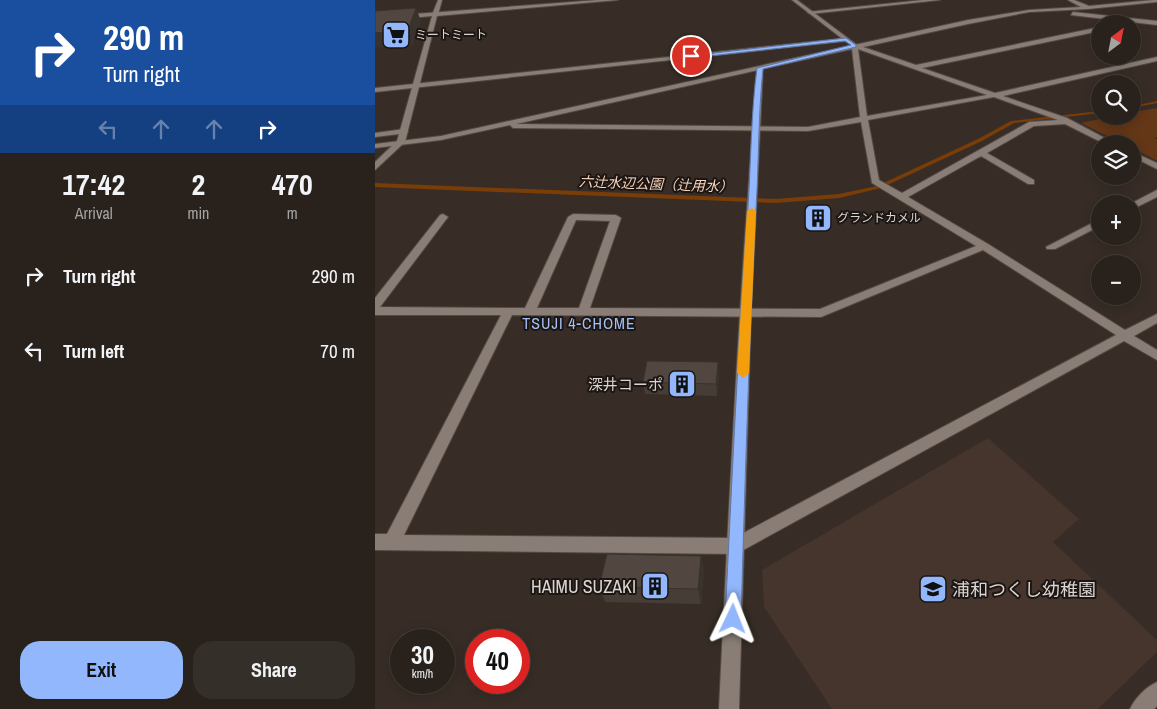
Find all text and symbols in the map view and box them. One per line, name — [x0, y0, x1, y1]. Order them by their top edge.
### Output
text: 290 m — [103, 14, 184, 61]
north arrow — [1091, 15, 1141, 65]
map controls — [1091, 15, 1141, 305]
icon: right — [20, 20, 85, 85]
supermarket icon: ミートミート — [381, 20, 411, 50]
place label: ミートミート — [415, 27, 487, 43]
pin — [670, 35, 712, 77]
icon: arrive — [677, 42, 705, 70]
text: Turn right — [103, 59, 180, 89]
button: search — [1091, 75, 1141, 125]
icon: left — [94, 115, 122, 143]
icon: ahead — [147, 115, 175, 143]
icon: ahead — [200, 115, 228, 143]
icon: right — [253, 115, 281, 143]
button: layers — [1091, 135, 1141, 185]
text: 17:42 — [62, 164, 125, 204]
text: 2 — [192, 164, 205, 204]
text: 470 — [272, 164, 313, 204]
water label: 六辻水辺公園（辻用水） — [579, 172, 733, 196]
button: + — [1091, 195, 1141, 245]
text: Arrival — [75, 202, 113, 224]
text: min — [187, 202, 209, 224]
text: m — [287, 202, 298, 224]
building icon: グランドカメル — [803, 203, 833, 233]
place label: グランドカメル — [837, 210, 921, 226]
button: − — [1091, 255, 1141, 305]
icon: right — [20, 262, 48, 290]
text: Turn right — [63, 263, 135, 289]
text: 290 m — [312, 263, 355, 289]
district label: TSUJI 4-CHOME — [522, 312, 636, 334]
icon: left — [20, 337, 48, 365]
text: Turn left — [63, 338, 124, 364]
text: 70 m — [320, 338, 355, 364]
building icon: 深井コーポ — [667, 369, 697, 399]
place label: 深井コーポ — [588, 374, 663, 395]
building icon: HAIMU SUZAKI — [640, 571, 670, 601]
place label: HAIMU SUZAKI — [531, 574, 636, 599]
school or university icon: 浦和つくし幼稚園 — [918, 574, 948, 604]
place label: 浦和つくし幼稚園 — [952, 577, 1096, 602]
position arrow — [706, 592, 758, 644]
speed limit sign: 40 — [465, 629, 530, 694]
text: 30 — [411, 638, 434, 672]
button: Exit — [20, 641, 183, 699]
button: Share — [193, 641, 355, 699]
text: km/h — [412, 666, 433, 682]

